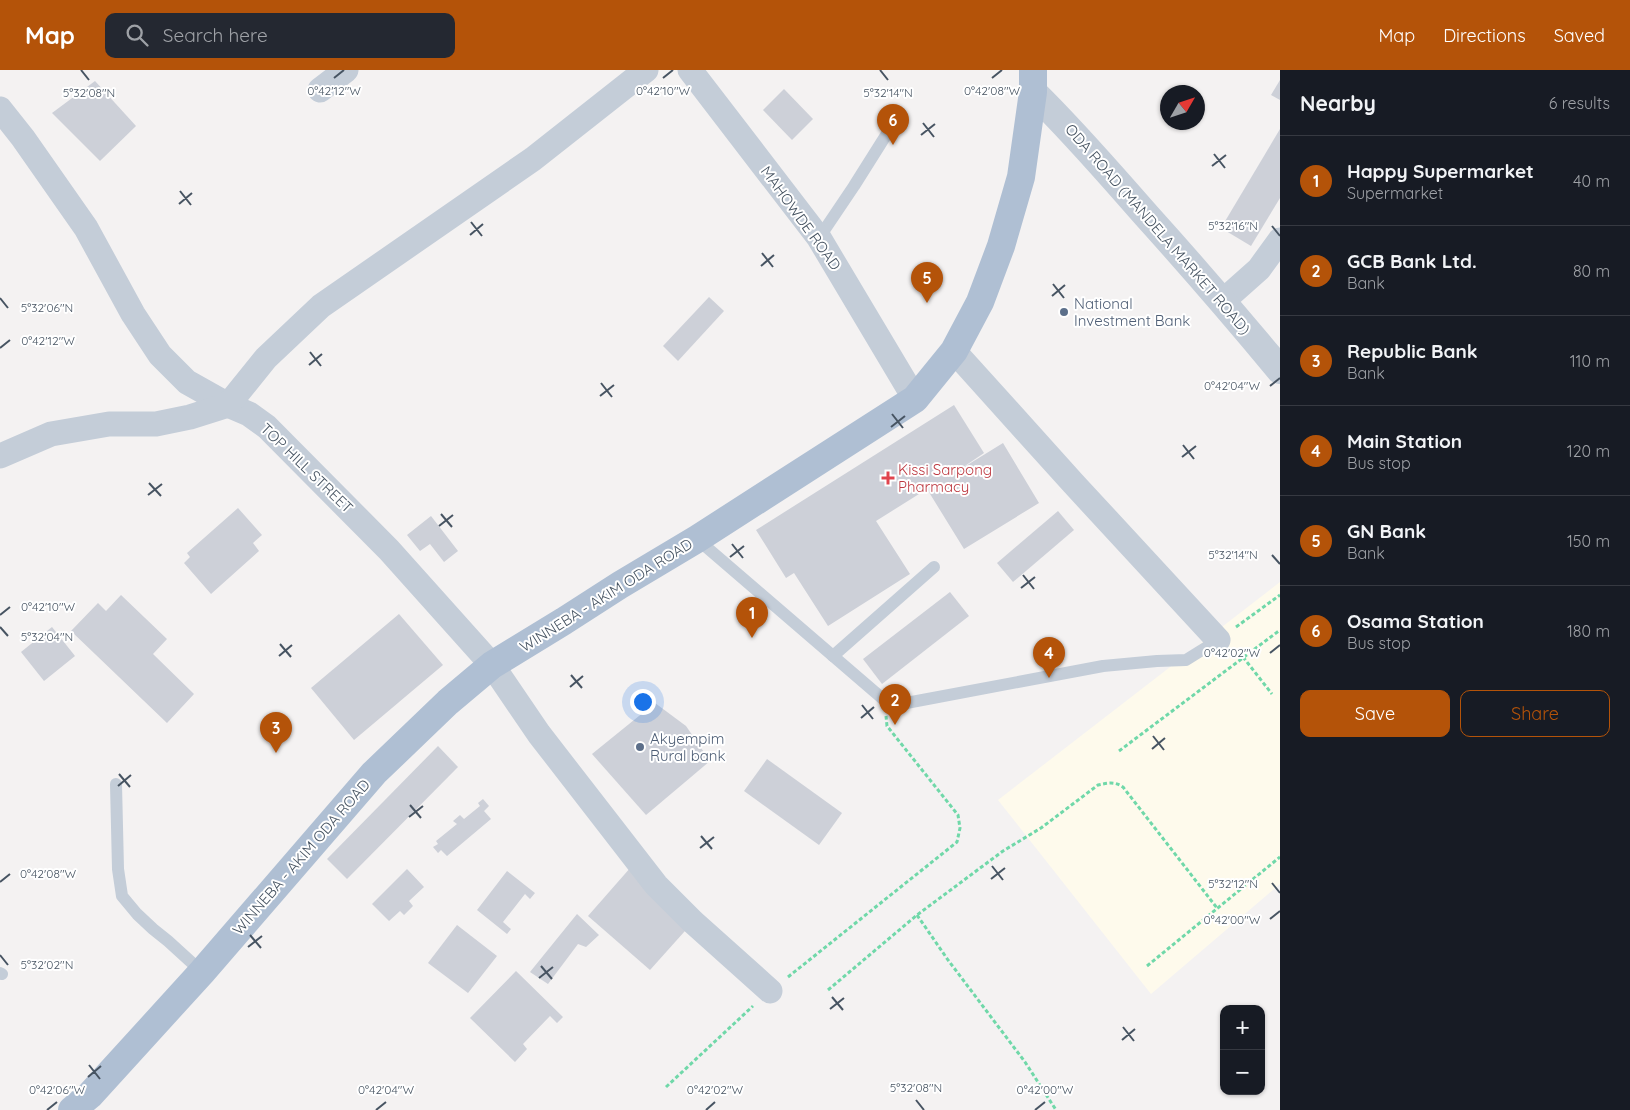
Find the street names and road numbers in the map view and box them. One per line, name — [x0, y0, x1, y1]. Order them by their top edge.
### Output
street label: ODA ROAD (MANDELA MARKET ROAD) — [1061, 120, 1255, 338]
street label: MAHOWDE ROAD — [757, 162, 845, 274]
street label: TOP HILL STREET — [257, 419, 357, 517]
street label: WINNEBA - AKIM ODA ROAD — [516, 534, 696, 656]
street label: WINNEBA - AKIM ODA ROAD — [228, 775, 374, 939]

